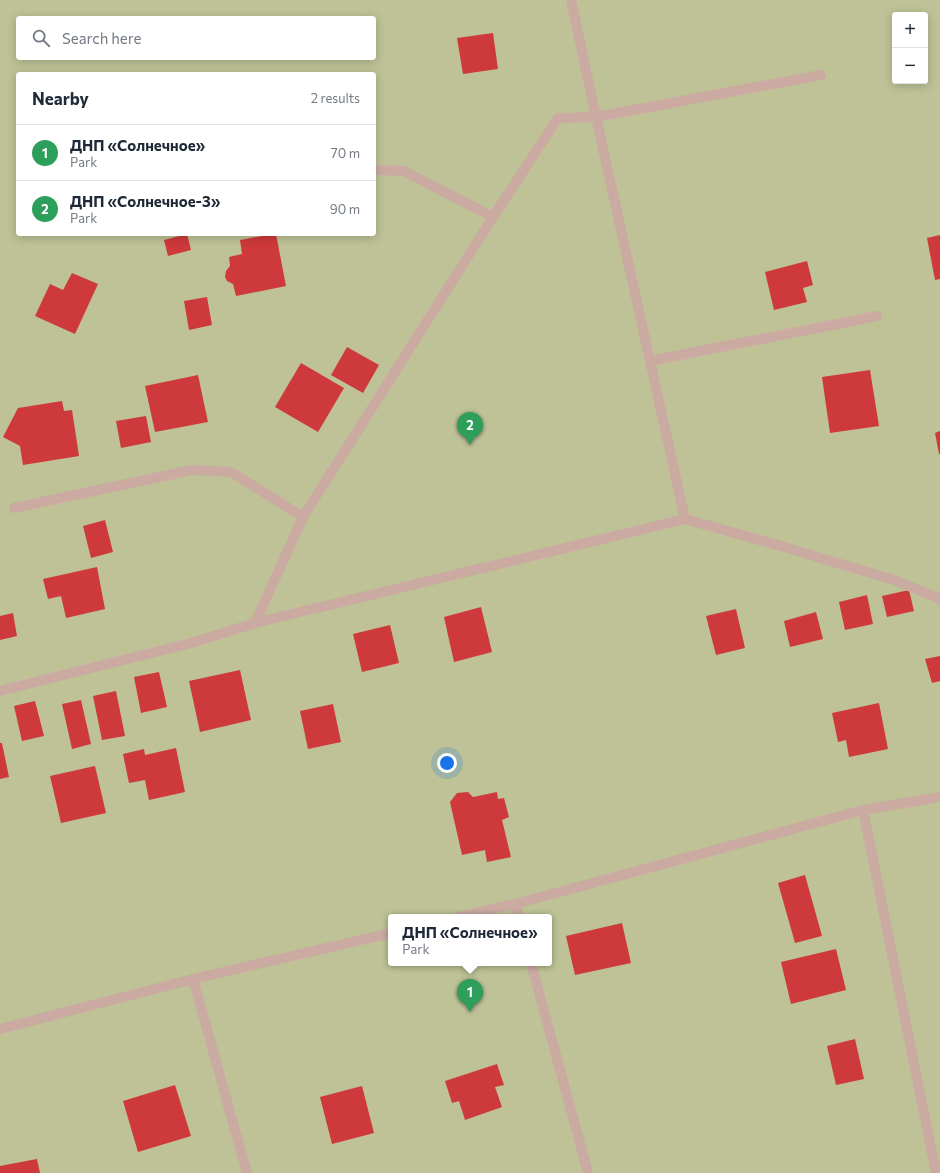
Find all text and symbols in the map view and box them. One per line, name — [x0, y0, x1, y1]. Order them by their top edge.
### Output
map controls — [892, 12, 928, 84]
button: + — [892, 12, 928, 48]
search box — [16, 16, 376, 60]
icon: search — [30, 27, 52, 49]
text: Search here — [62, 29, 141, 47]
button: − — [892, 48, 928, 84]
text: Nearby — [32, 88, 89, 109]
text: 2 results — [311, 90, 360, 106]
text: ДНП «Солнечное» — [70, 136, 205, 154]
text: 1 — [42, 145, 48, 161]
text: 70 m — [331, 145, 360, 161]
text: Park — [70, 154, 97, 170]
text: ДНП «Солнечное-3» — [70, 192, 220, 210]
text: 2 — [41, 201, 49, 217]
text: 90 m — [330, 201, 360, 217]
text: Park — [70, 210, 97, 226]
pin: 2 — [457, 412, 483, 445]
your location — [437, 753, 457, 773]
popup — [388, 914, 552, 966]
text: ДНП «Солнечное» — [402, 923, 538, 941]
text: Park — [402, 941, 430, 957]
pin: 1 — [457, 979, 483, 1012]

